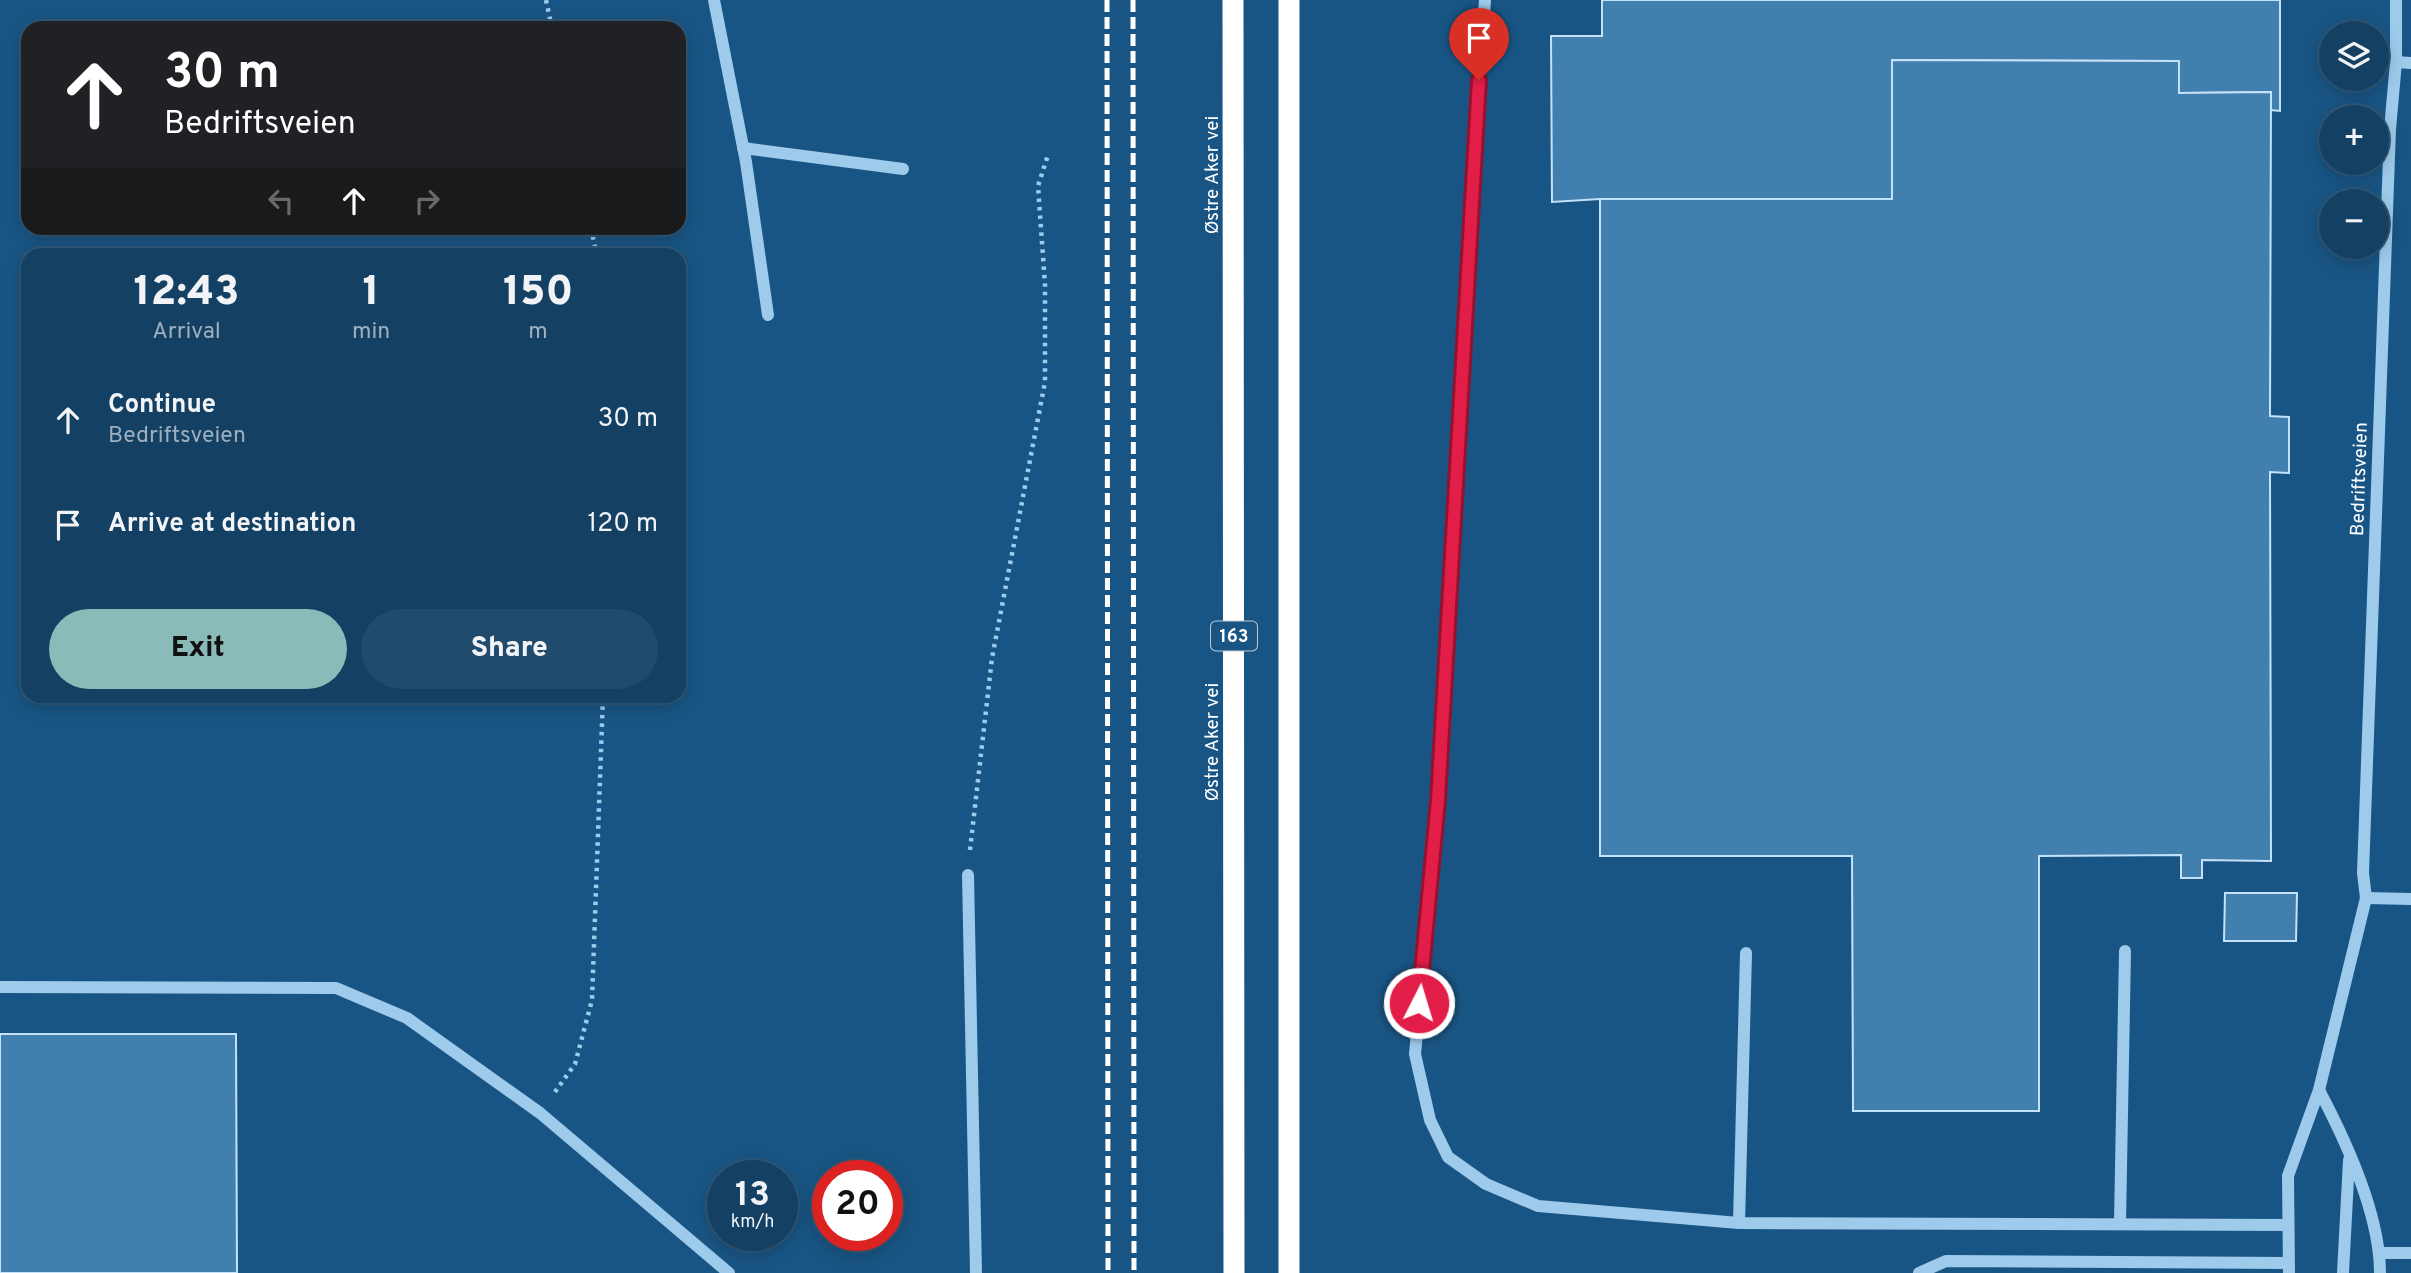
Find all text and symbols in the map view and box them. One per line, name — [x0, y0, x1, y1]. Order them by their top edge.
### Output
pin — [1449, 8, 1509, 80]
icon: arrive — [1460, 19, 1498, 57]
map controls — [2319, 21, 2389, 259]
button: layers — [2319, 21, 2389, 91]
text: 30 m — [164, 44, 280, 106]
icon: ahead — [49, 49, 140, 140]
text: Bedriftsveien — [164, 105, 356, 145]
button: + — [2319, 105, 2389, 175]
street label: Østre Aker vei — [1201, 116, 1225, 234]
icon: left — [262, 182, 300, 220]
icon: ahead — [335, 182, 373, 220]
icon: right — [408, 182, 446, 220]
button: − — [2319, 189, 2389, 259]
text: 12:43 — [134, 267, 239, 320]
text: 1 — [363, 267, 380, 320]
text: 150 — [503, 267, 573, 320]
text: Arrival — [152, 318, 221, 347]
text: min — [352, 318, 390, 347]
text: m — [528, 318, 548, 347]
text: Continue — [108, 389, 216, 422]
icon: ahead — [49, 401, 87, 439]
text: 30 m — [598, 403, 658, 436]
text: Bedriftsveien — [108, 422, 246, 451]
street label: Bedriftsveien — [2346, 422, 2374, 536]
icon: arrive — [49, 506, 87, 544]
text: Arrive at destination — [108, 508, 356, 541]
text: 120 m — [588, 508, 658, 541]
button: Exit — [49, 609, 347, 689]
button: Share — [361, 609, 658, 689]
road number: 163 — [1211, 622, 1257, 650]
street label: Østre Aker vei — [1201, 683, 1225, 801]
position arrow — [1382, 966, 1456, 1040]
speed limit sign: 20 — [812, 1160, 903, 1251]
text: 13 — [735, 1174, 770, 1218]
text: km/h — [731, 1211, 774, 1234]

